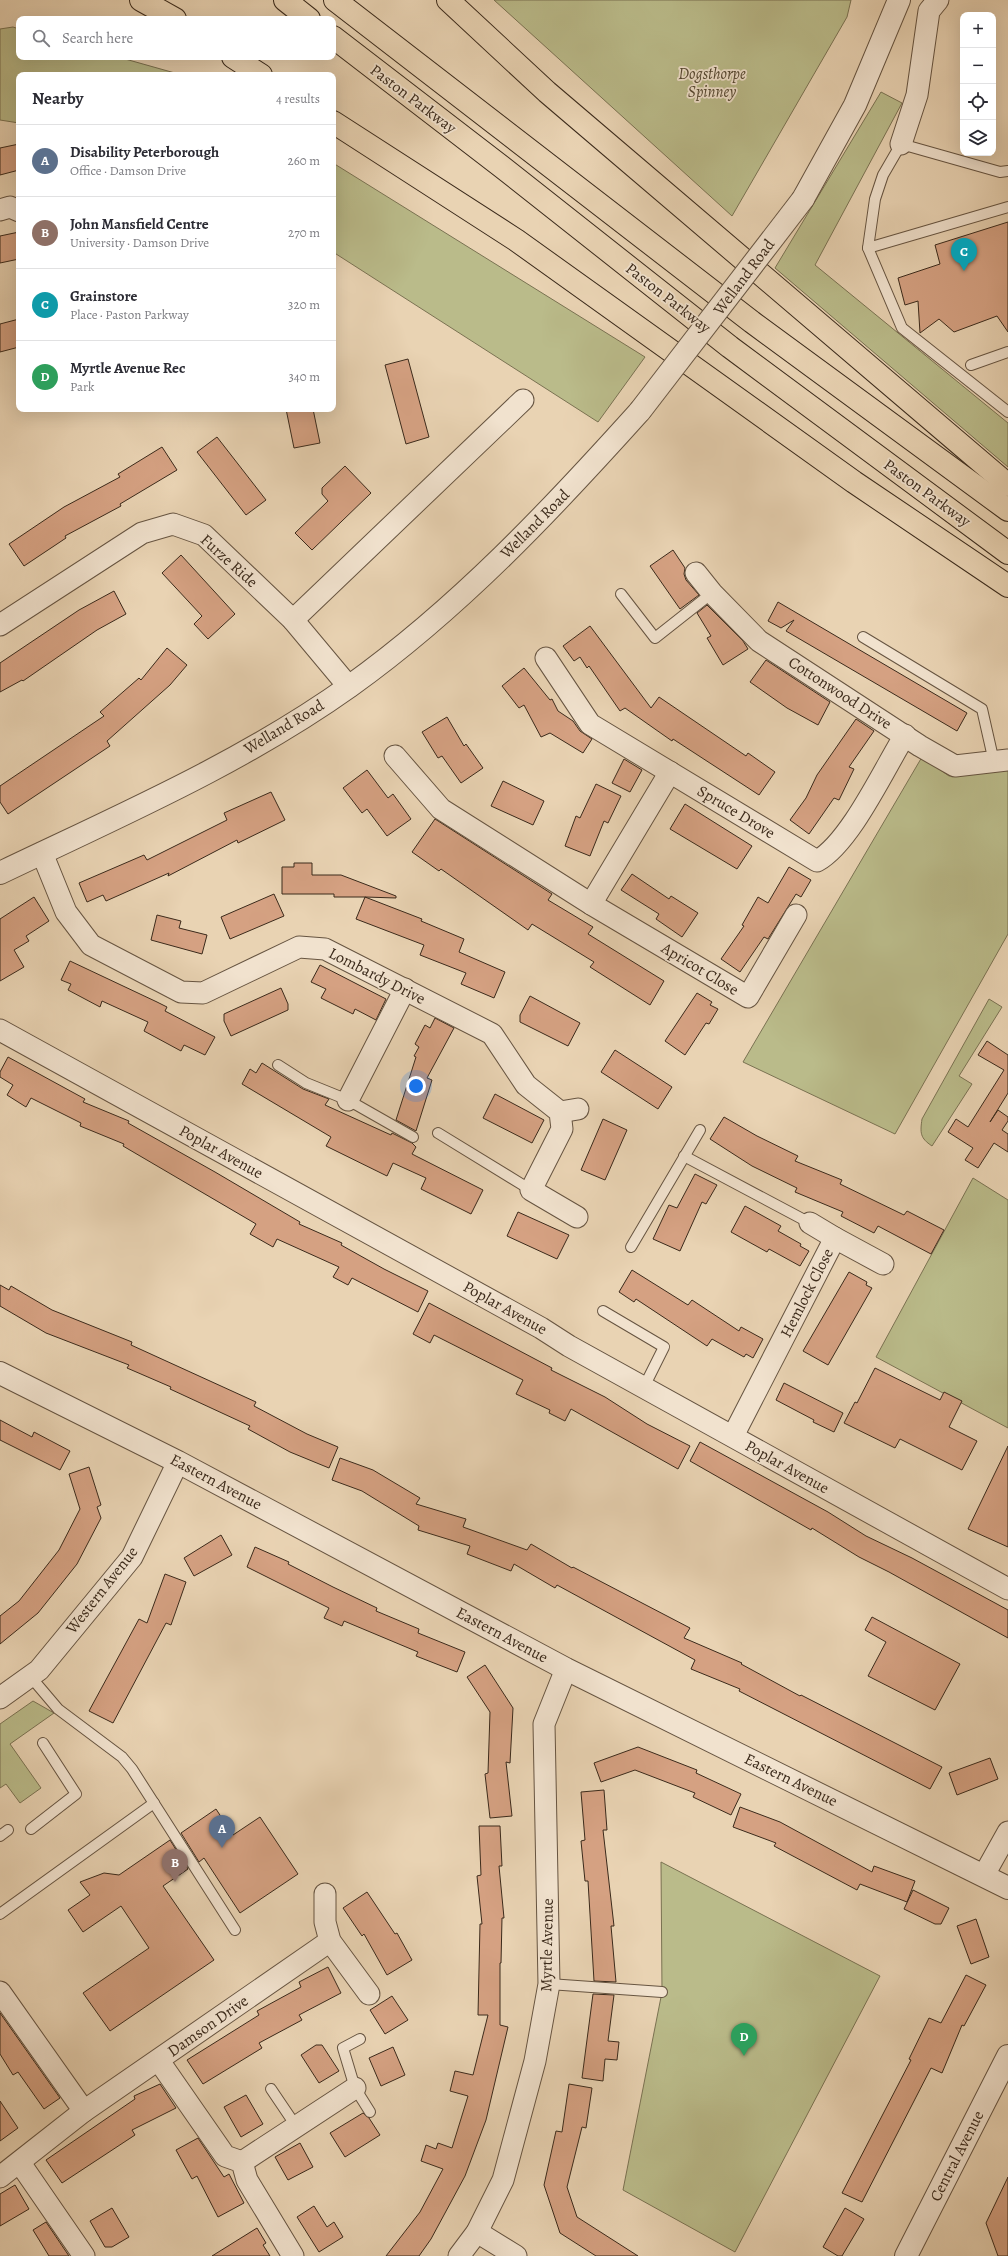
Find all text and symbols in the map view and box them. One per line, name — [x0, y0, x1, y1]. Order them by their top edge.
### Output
map controls — [960, 12, 996, 156]
button: + — [960, 12, 996, 48]
search box — [16, 16, 336, 60]
icon: search — [30, 27, 52, 49]
text: Search here — [62, 28, 133, 48]
button: − — [960, 48, 996, 84]
street label: Paston Parkway — [365, 59, 461, 139]
park label: Dogsthorpe Spinney — [678, 63, 746, 103]
button: locate — [960, 84, 996, 120]
text: Nearby — [32, 87, 83, 110]
text: 4 results — [276, 90, 320, 107]
button: layers — [960, 120, 996, 156]
text: Disability Peterborough — [70, 142, 219, 162]
text: A — [41, 152, 49, 169]
text: 260 m — [287, 152, 320, 169]
text: Office · Damson Drive — [70, 162, 186, 179]
text: John Mansfield Centre — [70, 214, 209, 234]
text: B — [41, 224, 49, 241]
text: 270 m — [288, 224, 320, 241]
text: University · Damson Drive — [70, 234, 209, 251]
street label: Welland Road — [708, 234, 780, 320]
pin: C — [951, 238, 977, 271]
street label: Paston Parkway — [621, 258, 716, 339]
text: Grainstore — [70, 286, 137, 306]
text: C — [41, 296, 49, 313]
text: 320 m — [288, 296, 320, 313]
text: Place · Paston Parkway — [70, 306, 189, 323]
text: Myrtle Avenue Rec — [70, 358, 185, 378]
text: D — [40, 368, 50, 385]
text: 340 m — [288, 368, 320, 385]
text: Park — [70, 378, 94, 395]
street label: Paston Parkway — [879, 454, 976, 533]
street label: Welland Road — [495, 484, 575, 564]
street label: Furze Ride — [195, 529, 263, 593]
street label: Cottonwood Drive — [784, 651, 896, 735]
street label: Welland Road — [239, 694, 329, 760]
street label: Spruce Drove — [693, 780, 779, 844]
street label: Apricot Close — [656, 937, 743, 1001]
street label: Lombardy Drive — [325, 942, 429, 1010]
your location — [406, 1076, 426, 1096]
street label: Poplar Avenue — [175, 1120, 267, 1184]
street label: Hemlock Close — [775, 1245, 839, 1341]
street label: Poplar Avenue — [459, 1276, 551, 1340]
street label: Poplar Avenue — [741, 1435, 833, 1499]
street label: Eastern Avenue — [166, 1449, 266, 1515]
street label: Western Avenue — [60, 1542, 143, 1639]
street label: Eastern Avenue — [452, 1602, 552, 1668]
street label: Eastern Avenue — [741, 1748, 841, 1812]
pin: A — [209, 1815, 235, 1848]
pin: B — [162, 1849, 188, 1882]
street label: Myrtle Avenue — [535, 1898, 559, 1992]
street label: Damson Drive — [163, 1990, 253, 2062]
pin: D — [731, 2023, 757, 2056]
street label: Central Avenue — [925, 2107, 989, 2205]

